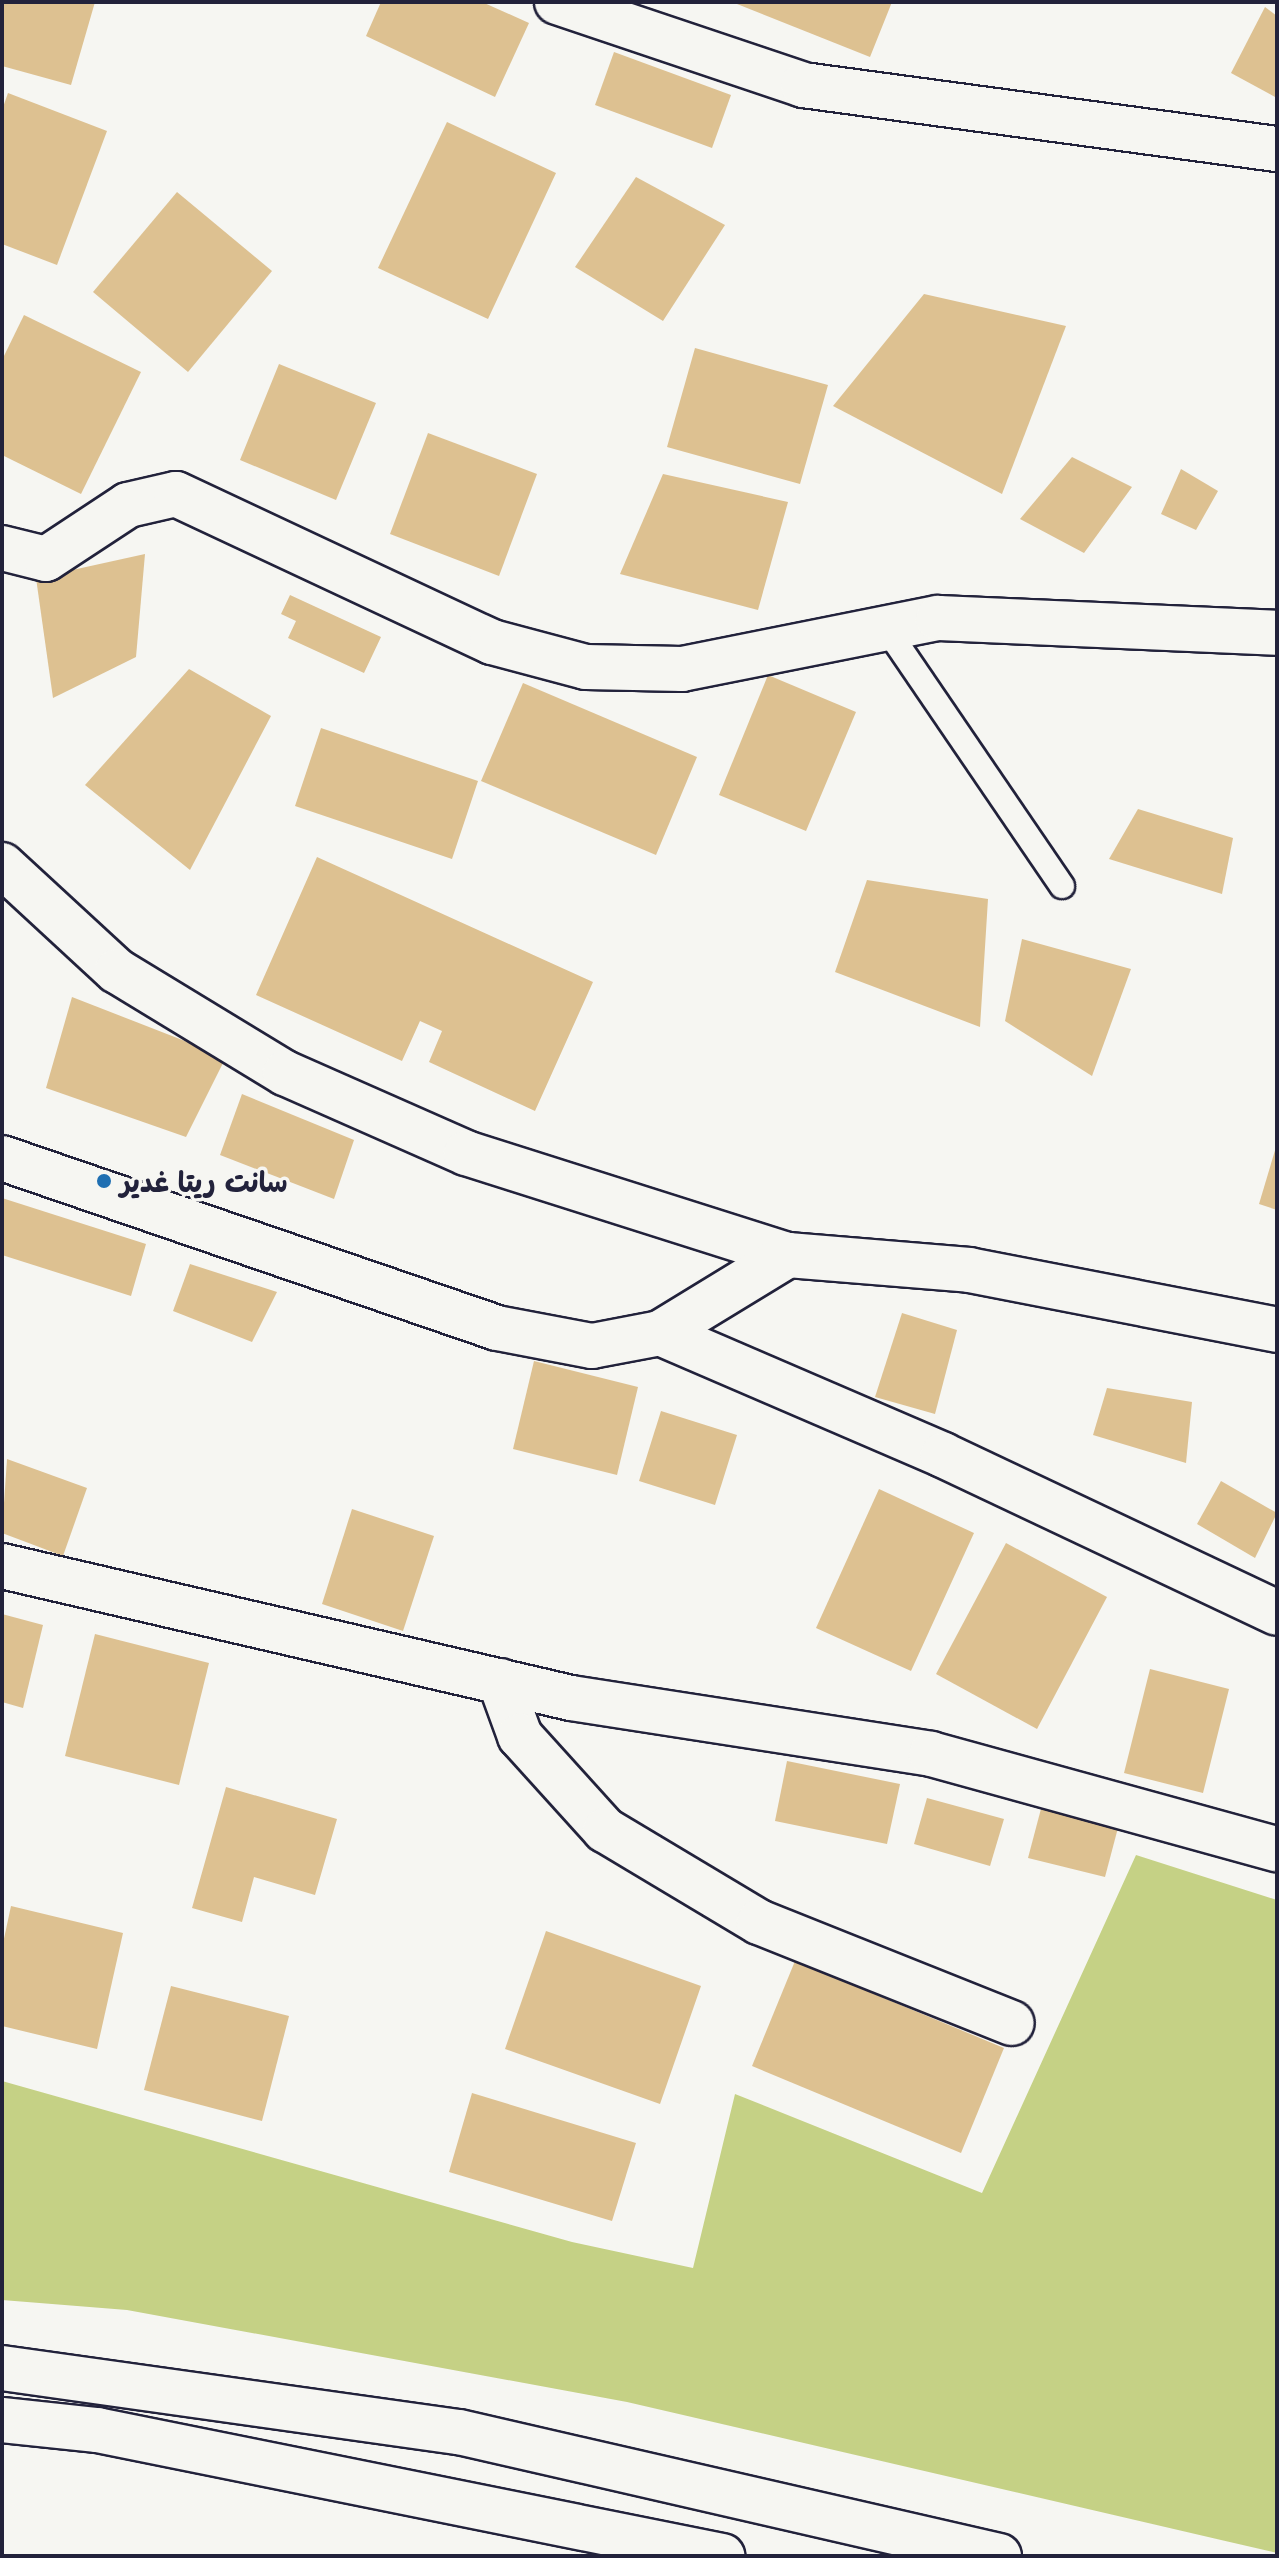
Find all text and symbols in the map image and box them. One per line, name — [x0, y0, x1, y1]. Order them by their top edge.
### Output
place label: سانت ريتا غدير — [120, 1164, 288, 1198]
marker: سانت ريتا غدير — [95, 1172, 113, 1190]

